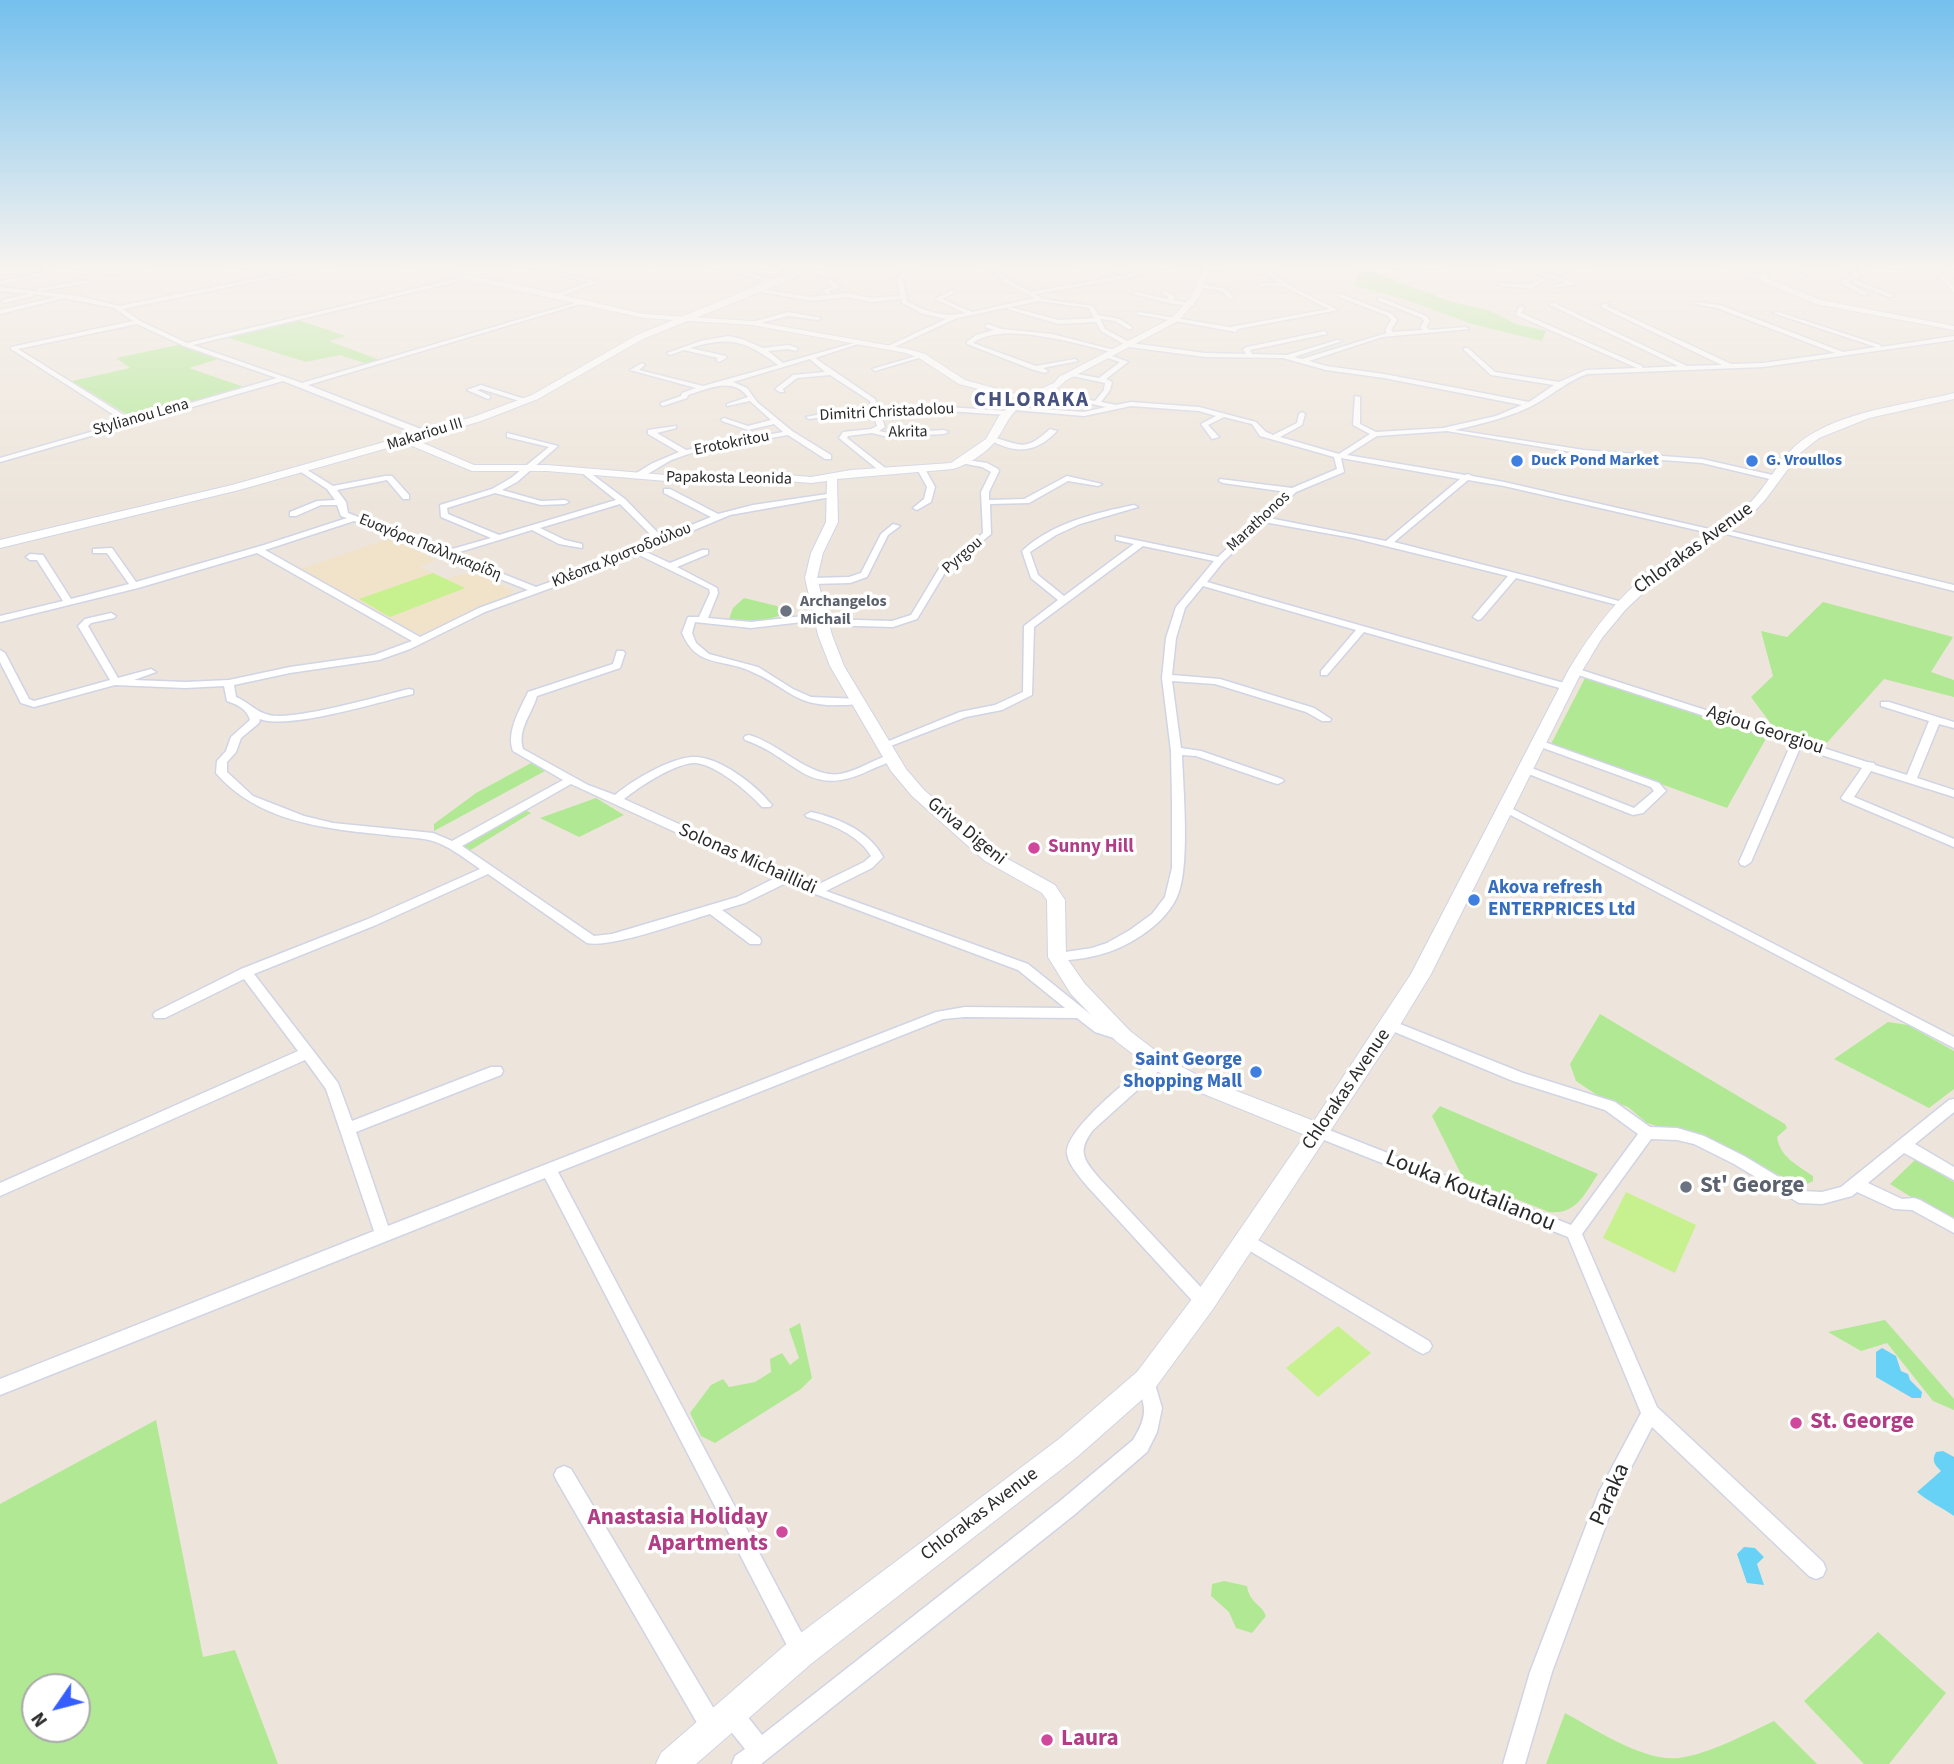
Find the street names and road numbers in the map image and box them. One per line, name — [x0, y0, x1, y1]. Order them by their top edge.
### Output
street label: Stylianou Lena — [91, 395, 191, 441]
street label: Dimitri Christadolou — [819, 400, 955, 426]
street label: Makariou III — [385, 414, 465, 456]
street label: Akrita — [888, 423, 928, 443]
street label: Erotokritou — [693, 427, 771, 461]
street label: Papakosta Leonida — [666, 468, 792, 490]
street label: Marathonos — [1223, 488, 1295, 556]
street label: Chlorakas Avenue — [1630, 498, 1758, 600]
street label: Ευαγόρα Παλληκαρίδη — [356, 511, 504, 585]
street label: Κλέοπα Χριστοδούλου — [550, 519, 694, 593]
street label: Pyrgou — [939, 533, 987, 579]
street label: Agiou Georgiou — [1704, 701, 1826, 761]
street label: Griva Digeni — [922, 793, 1010, 871]
street label: Solonas Michaillidi — [674, 819, 820, 901]
street label: Chlorakas Avenue — [1298, 1025, 1396, 1155]
street label: Louka Koutalianou — [1381, 1145, 1559, 1239]
street label: Paraka — [1585, 1460, 1637, 1530]
street label: Chlorakas Avenue — [917, 1463, 1043, 1567]

